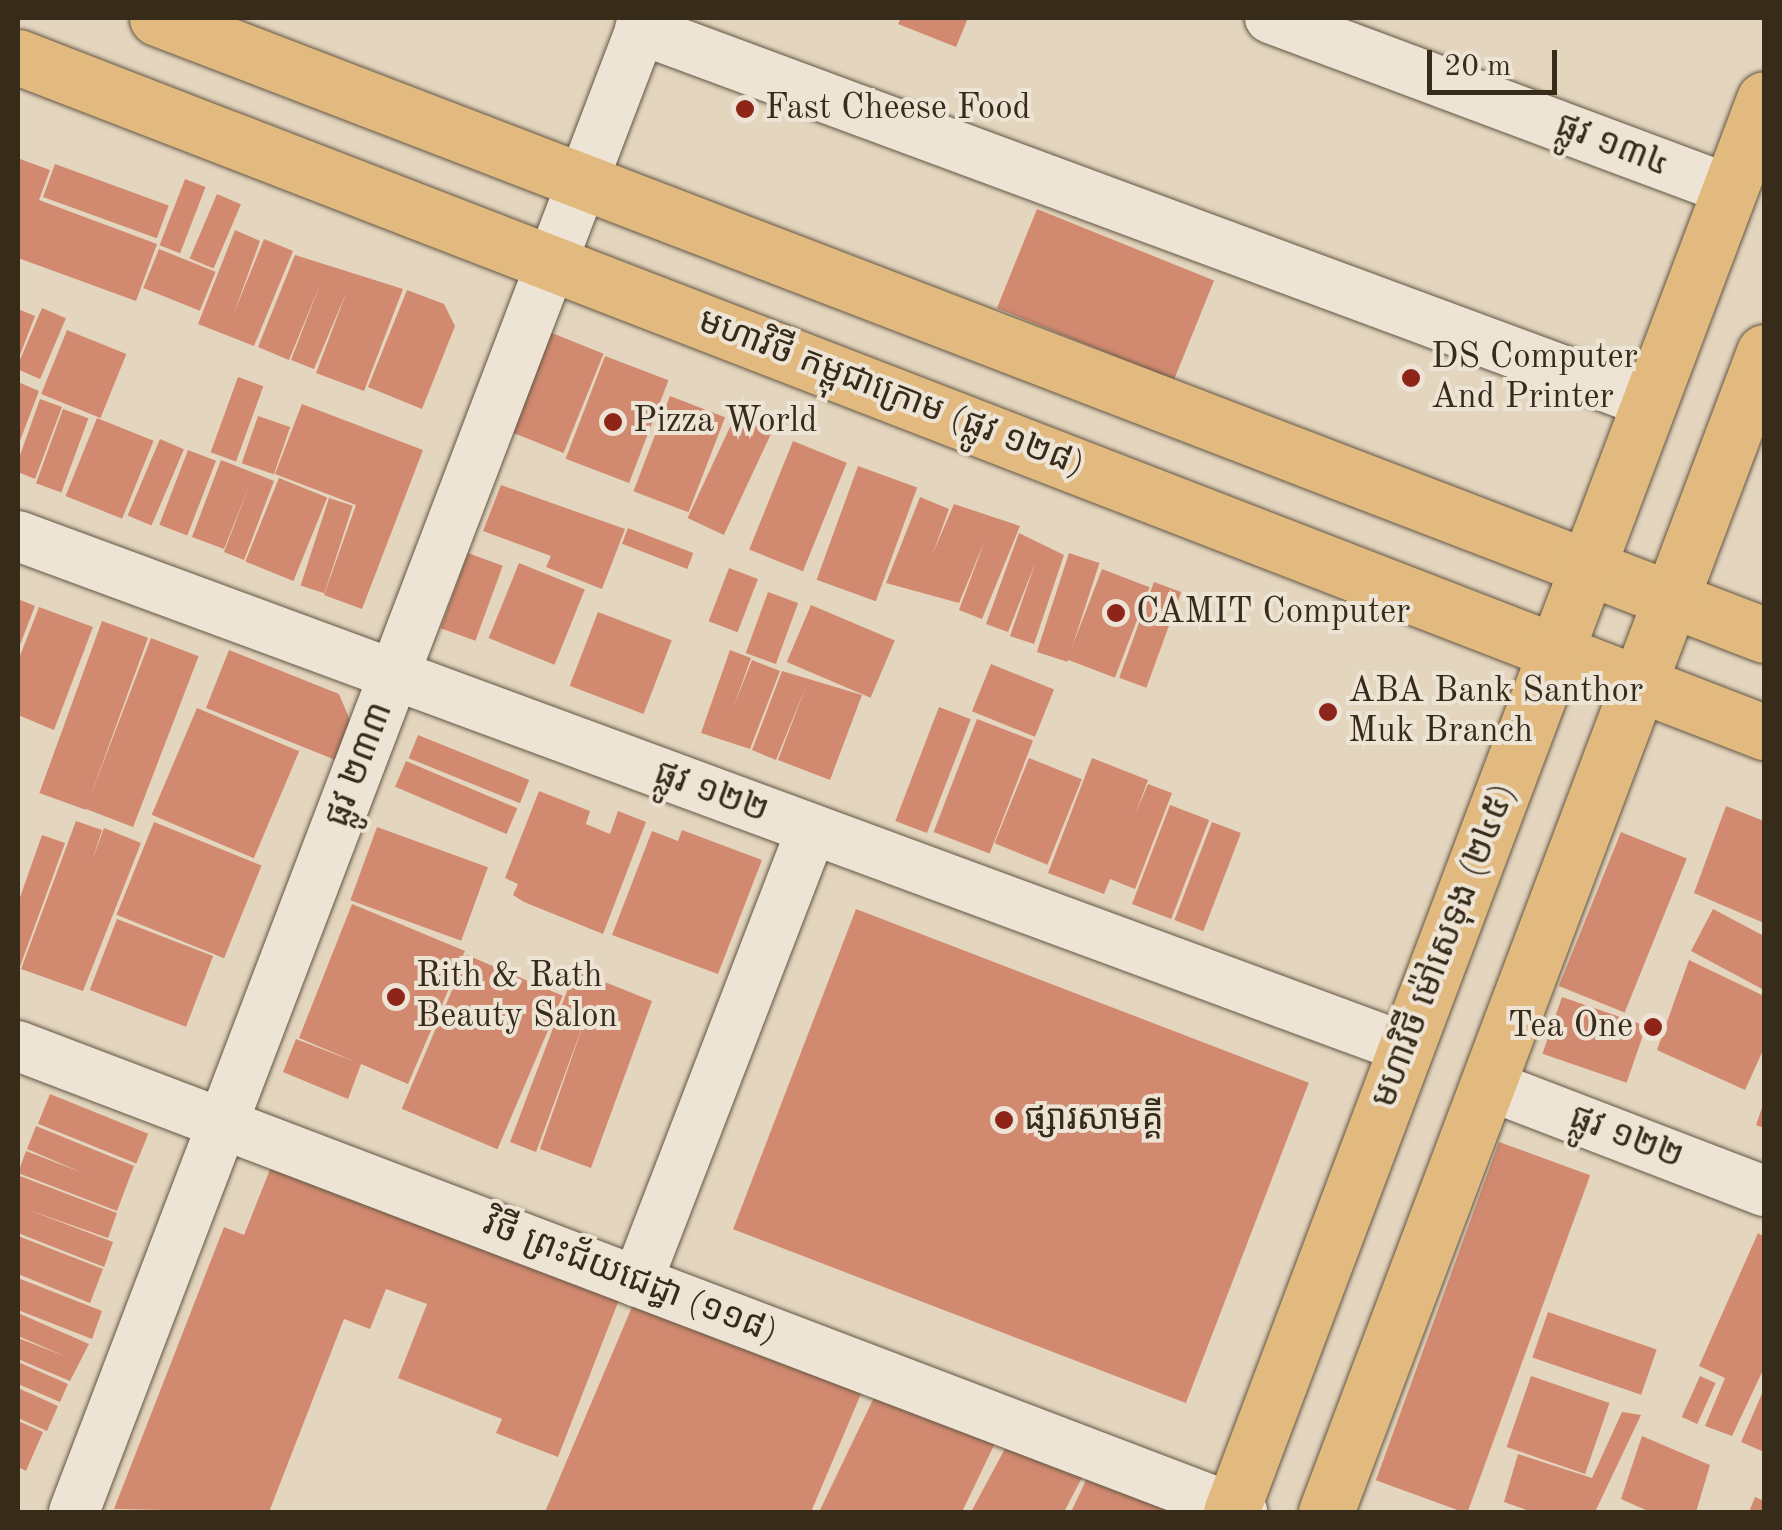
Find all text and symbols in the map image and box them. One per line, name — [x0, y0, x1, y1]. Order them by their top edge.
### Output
scale bar — [1432, 30, 1562, 92]
text: 20 m — [1444, 52, 1511, 82]
place label: Fast Cheese Food — [765, 88, 1031, 130]
marker: Fast Cheese Food — [734, 98, 756, 120]
street label: ផ្លូវ ១៣៤ — [1549, 105, 1675, 187]
street label: មហាវិថី កម្ពុជាក្រោម (ផ្លូវ ១២៨) — [692, 301, 1090, 487]
place label: DS Computer And Printer — [1431, 337, 1638, 419]
marker: DS Computer And Printer — [1400, 367, 1422, 389]
place label: Pizza World — [633, 401, 818, 443]
marker: Pizza World — [602, 411, 624, 433]
place label: CAMIT Computer — [1136, 592, 1410, 634]
marker: CAMIT Computer — [1105, 602, 1127, 624]
place label: ABA Bank Santhor Muk Branch — [1348, 671, 1643, 753]
street label: ផ្លូវ ២៣៣ — [317, 697, 403, 833]
marker: ABA Bank Santhor Muk Branch — [1317, 701, 1339, 723]
street label: ផ្លូវ ១២២ — [648, 753, 774, 833]
street label: មហាវិថី ម៉ៅសេទុង (២៤៥) — [1364, 778, 1526, 1114]
place label: Rith & Rath Beauty Salon — [416, 956, 618, 1038]
marker: Rith & Rath Beauty Salon — [385, 986, 407, 1008]
place label: Tea One — [1508, 1006, 1633, 1048]
marker: Tea One — [1642, 1016, 1664, 1038]
street label: ផ្លូវ ១២២ — [1563, 1097, 1689, 1179]
place label: ផ្សារសាមគ្គី — [1024, 1099, 1164, 1141]
marker: ផ្សារសាមគ្គី — [993, 1109, 1015, 1131]
street label: វិថី ព្រះជ័យជេដ្ធា (១១៨) — [477, 1204, 783, 1354]

